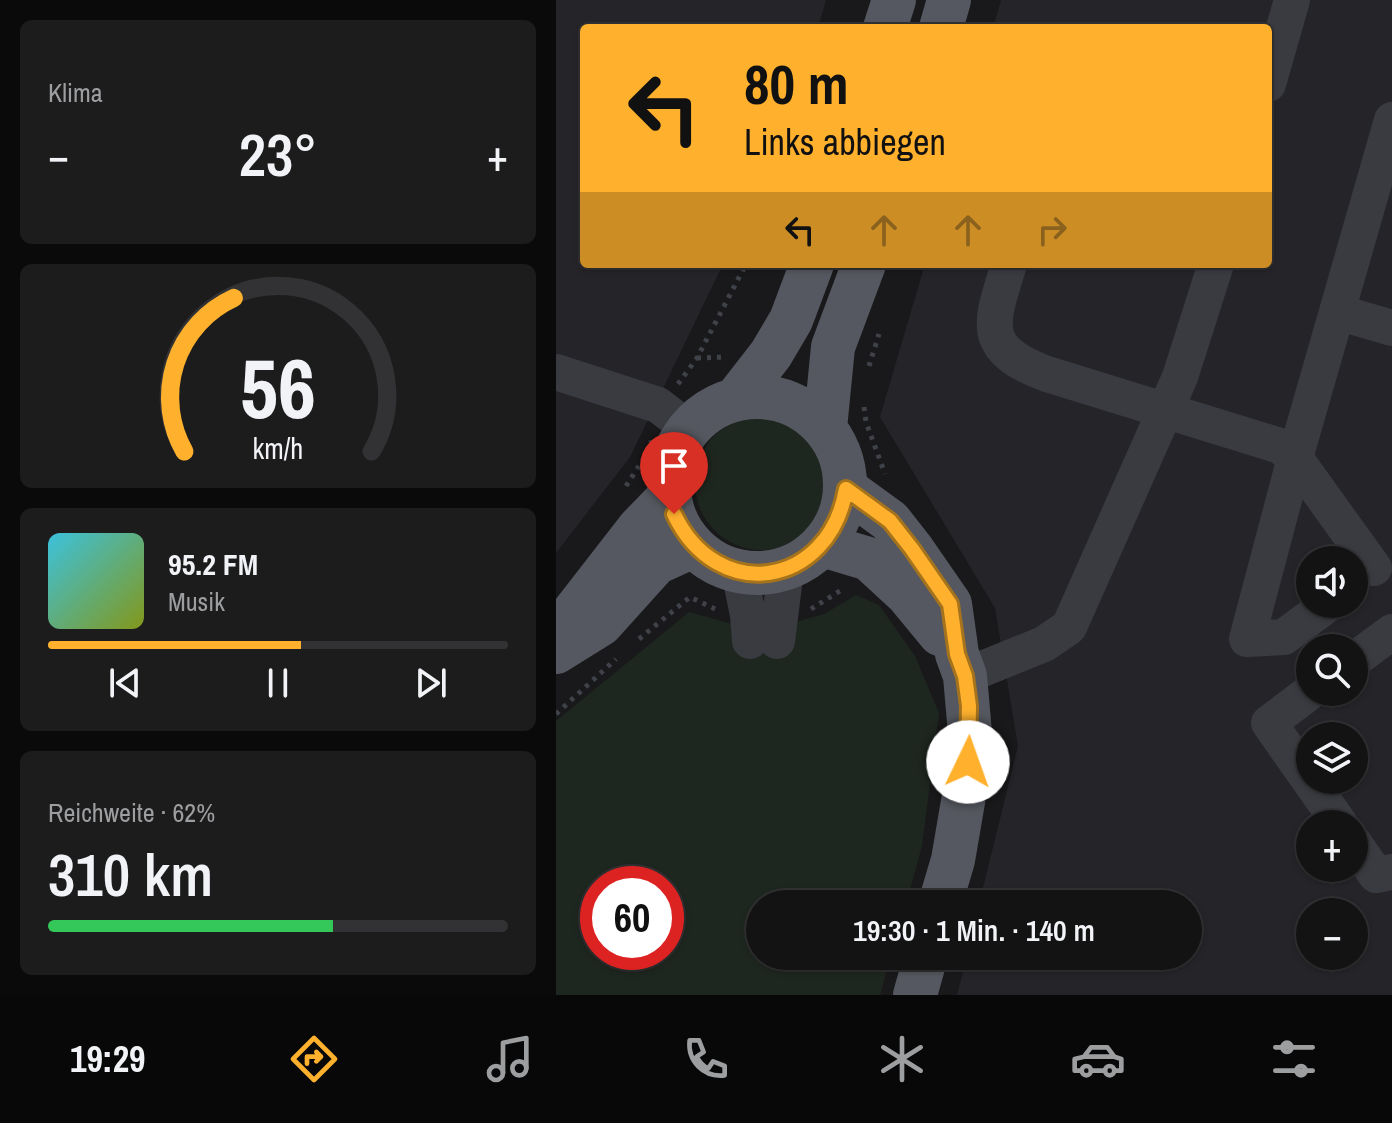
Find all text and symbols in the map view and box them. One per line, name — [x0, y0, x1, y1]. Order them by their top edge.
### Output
text: 80 m — [744, 46, 849, 121]
icon: left — [612, 56, 716, 160]
text: Klima — [48, 75, 103, 110]
text: 23° — [239, 114, 317, 195]
text: Links abbiegen — [744, 118, 946, 166]
text: − — [48, 125, 69, 185]
text: + — [487, 125, 508, 185]
icon: left — [778, 208, 822, 252]
icon: ahead — [862, 208, 906, 252]
icon: ahead — [946, 208, 990, 252]
icon: right — [1030, 208, 1074, 252]
text: 56 — [240, 331, 316, 443]
text: km/h — [253, 429, 303, 468]
pin — [640, 432, 708, 514]
icon: arrive — [652, 444, 696, 488]
text: 95.2 FM — [168, 544, 258, 584]
map controls — [1296, 546, 1368, 970]
button: sound — [1296, 546, 1368, 618]
text: Musik — [168, 584, 225, 619]
button: search — [1296, 634, 1368, 706]
icon: previous — [103, 661, 147, 705]
icon: pause — [256, 661, 300, 705]
icon: next — [409, 661, 453, 705]
position arrow — [926, 720, 1010, 804]
button: layers — [1296, 722, 1368, 794]
text: Reichweite · 62% — [48, 795, 215, 830]
button: + — [1296, 810, 1368, 882]
text: 310 km — [48, 834, 213, 915]
speed limit sign: 60 — [580, 866, 684, 970]
button: − — [1296, 898, 1368, 970]
text: 19:30 · 1 Min. · 140 m — [853, 910, 1095, 950]
icon: directions — [286, 1031, 342, 1087]
icon: music — [482, 1031, 538, 1087]
icon: phone — [678, 1031, 734, 1087]
icon: climate — [874, 1031, 930, 1087]
icon: car — [1070, 1031, 1126, 1087]
icon: filters — [1266, 1031, 1322, 1087]
text: 19:29 — [70, 1035, 146, 1083]

